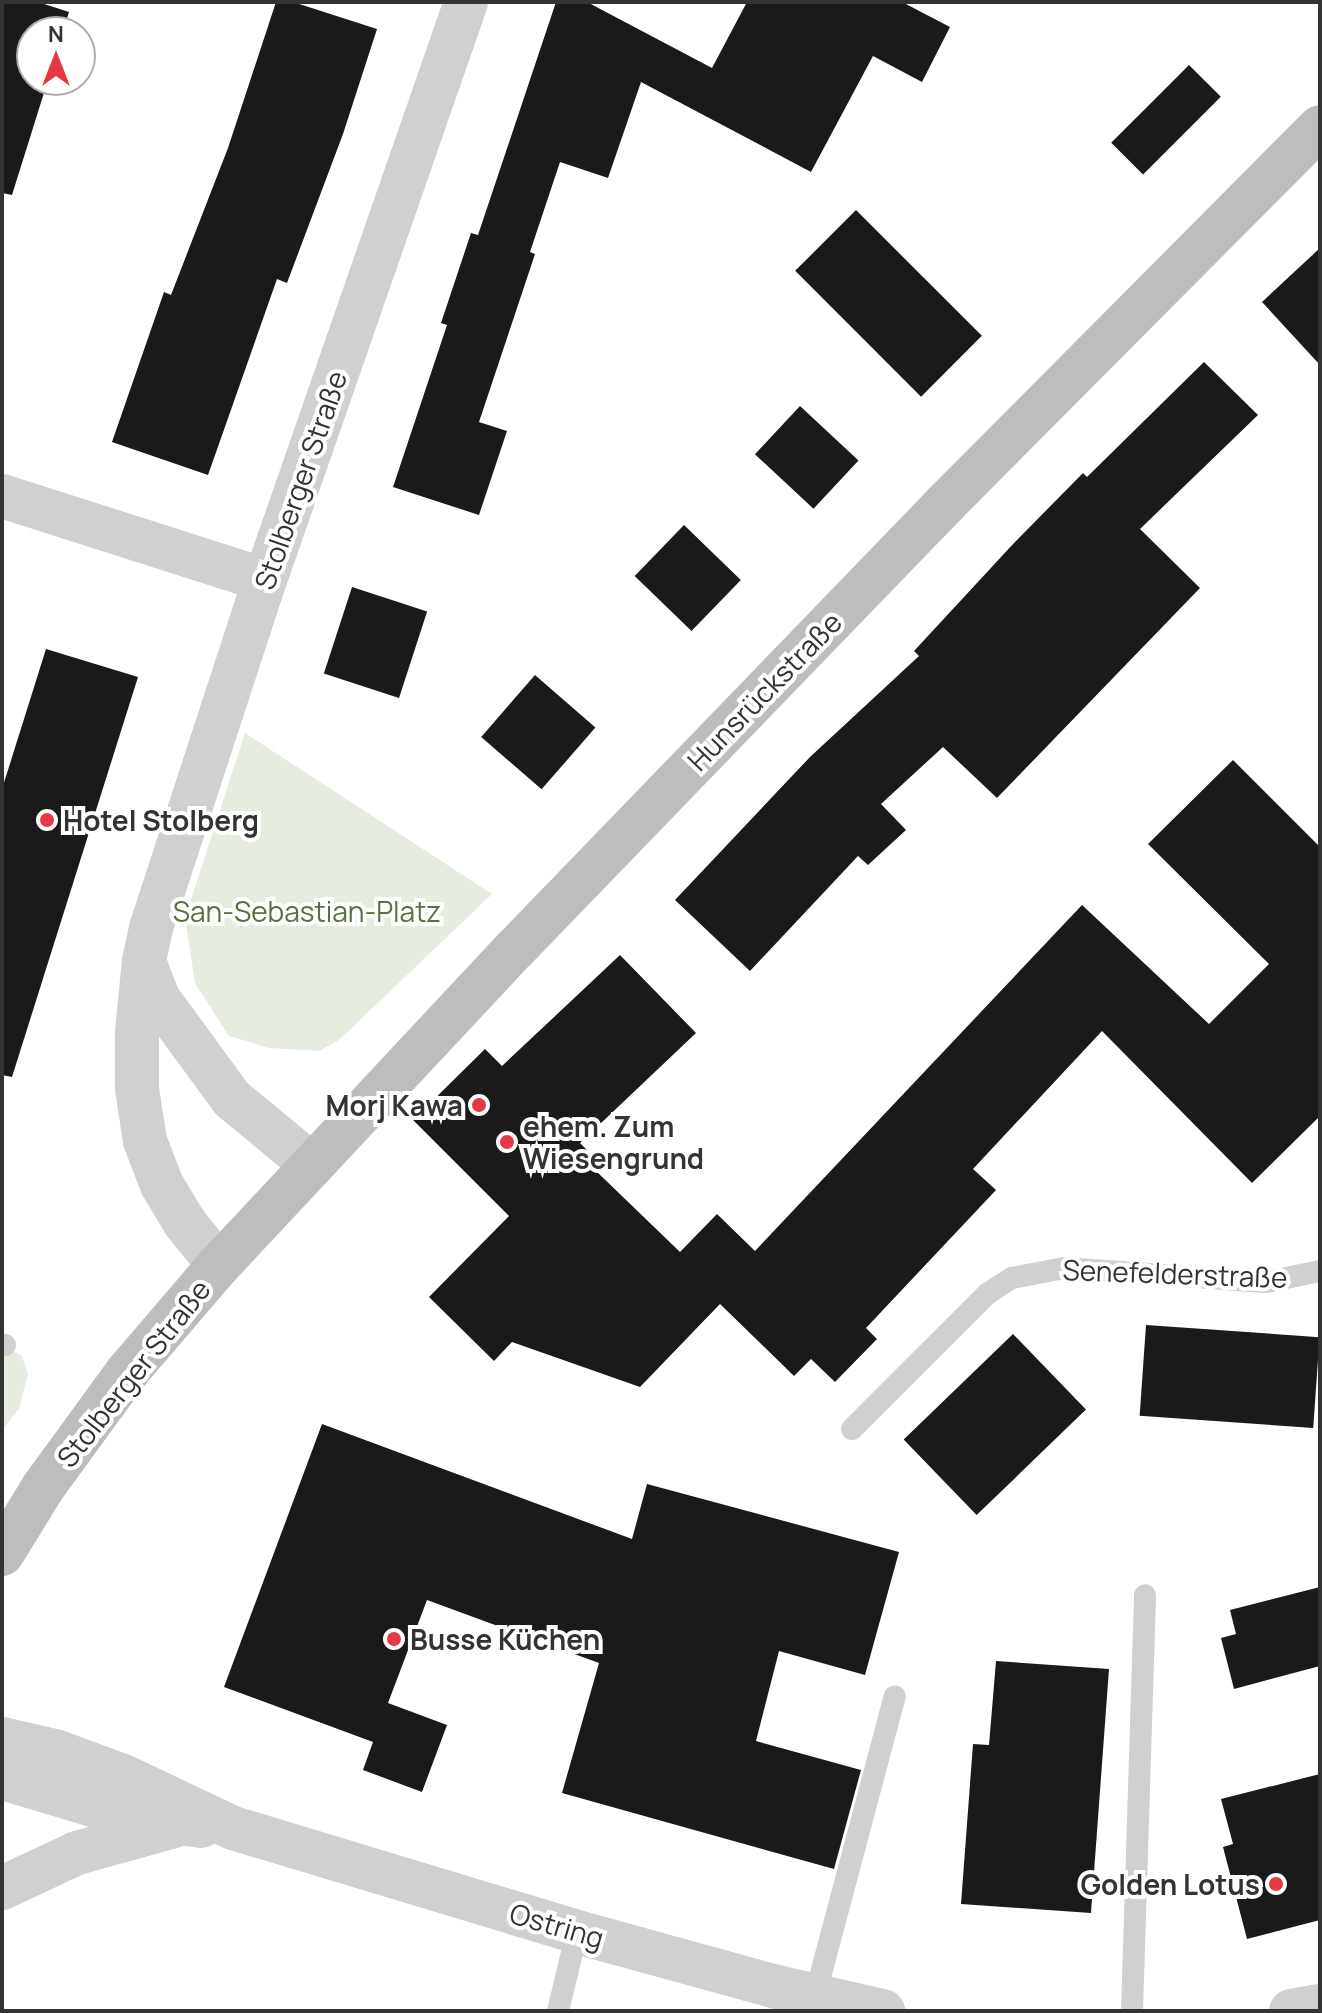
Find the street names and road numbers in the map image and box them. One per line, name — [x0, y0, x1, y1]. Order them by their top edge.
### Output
street label: Stolberger Straße — [247, 366, 353, 594]
street label: Hunsrückstraße — [680, 605, 848, 777]
street label: Senefelderstraße — [1062, 1252, 1288, 1294]
street label: Stolberger Straße — [49, 1273, 217, 1473]
street label: Ostring — [506, 1896, 608, 1954]

